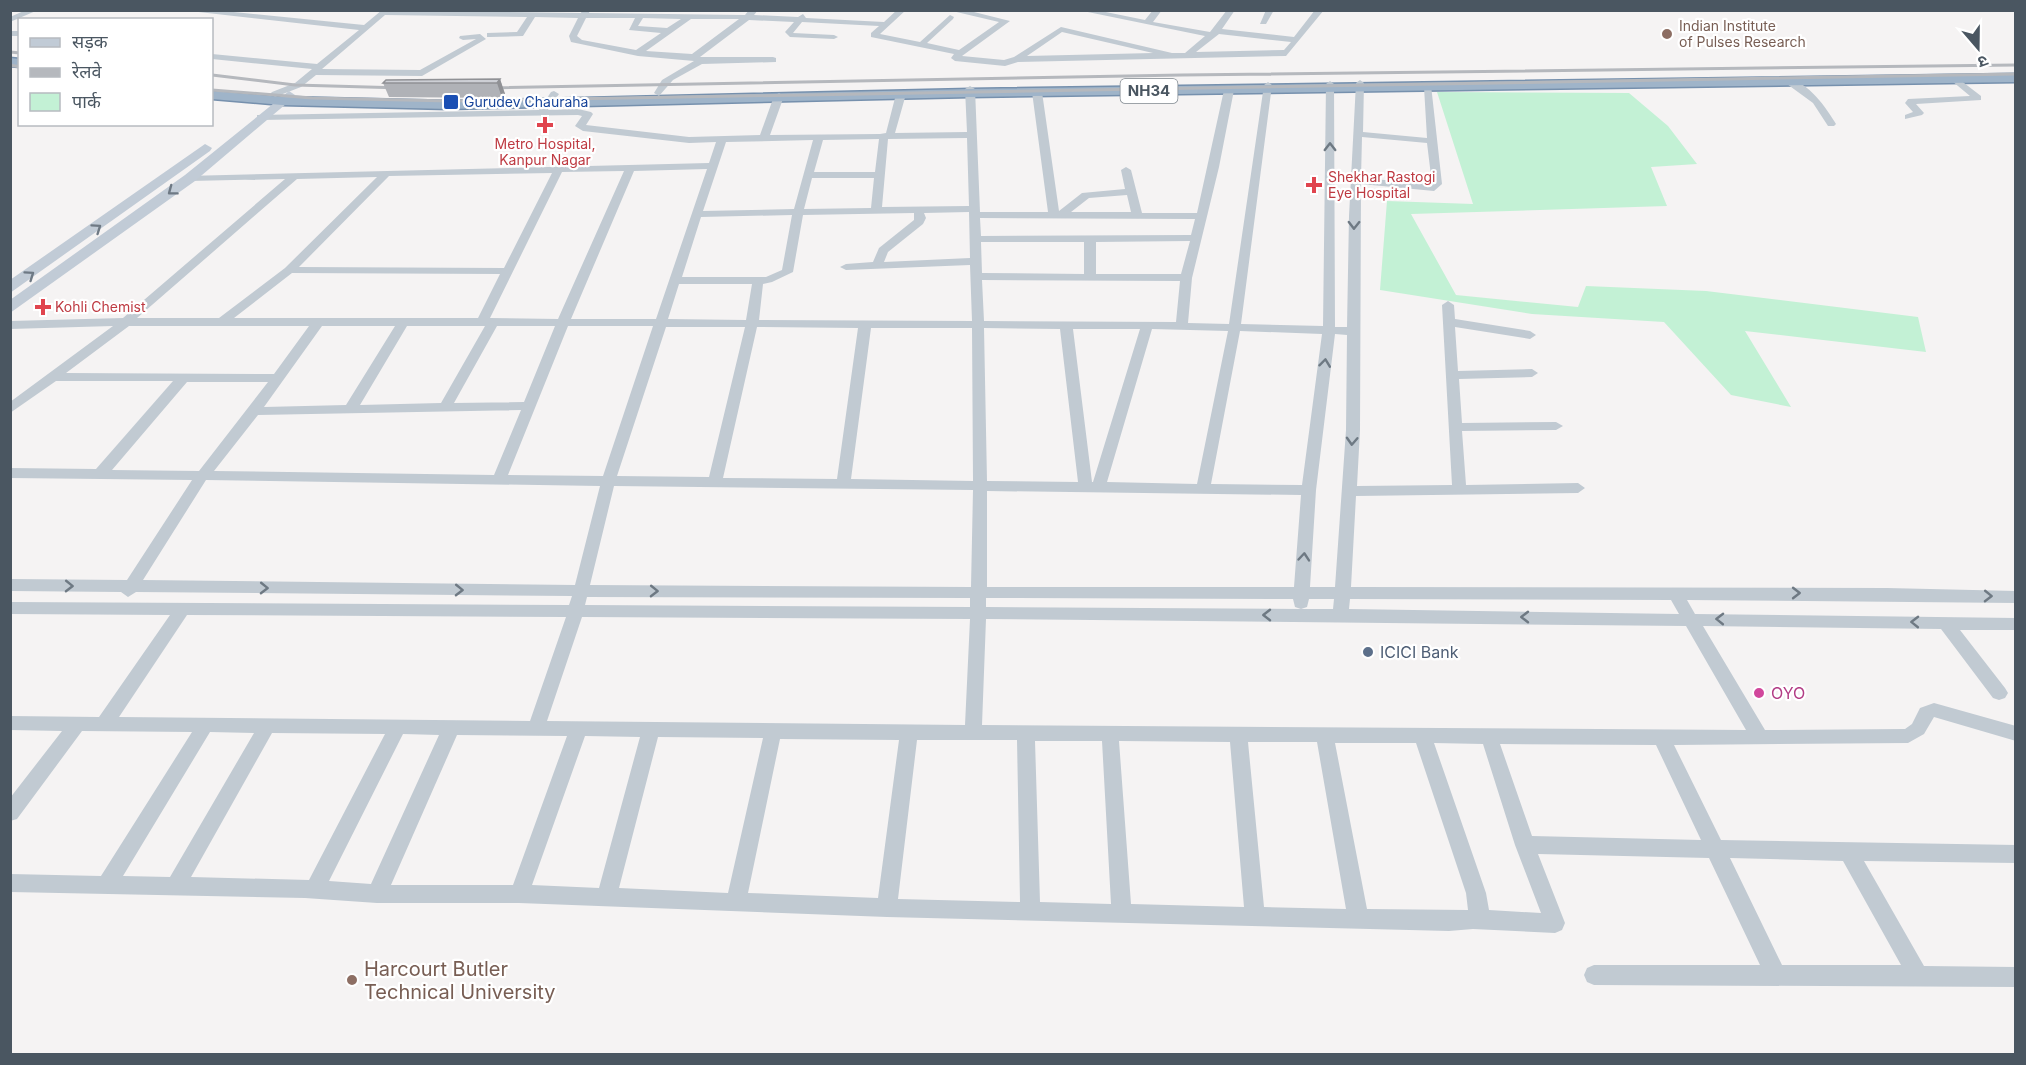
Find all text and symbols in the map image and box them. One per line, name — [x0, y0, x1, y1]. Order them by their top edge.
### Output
place label: Indian Institute of Pulses Research — [1679, 17, 1806, 50]
legend — [18, 18, 213, 126]
north arrow — [1948, 18, 2008, 78]
marker: Indian Institute of Pulses Research — [1660, 27, 1674, 41]
text: सड़क — [72, 31, 109, 52]
text: उ — [1975, 51, 1991, 73]
text: रेलवे — [71, 61, 103, 82]
road number: NH34 — [1120, 79, 1178, 103]
text: पार्क — [72, 91, 102, 112]
marker: Gurudev Chauraha — [442, 93, 460, 111]
place label: Gurudev Chauraha — [464, 93, 588, 110]
marker: Metro Hospital, Kanpur Nagar — [536, 116, 554, 134]
place label: Metro Hospital, Kanpur Nagar — [495, 135, 595, 168]
one-way arrow — [1324, 143, 1336, 152]
place label: Shekhar Rastogi Eye Hospital — [1328, 168, 1435, 201]
marker: Shekhar Rastogi Eye Hospital — [1305, 176, 1323, 194]
one-way arrow — [168, 184, 179, 195]
one-way arrow — [1347, 221, 1360, 230]
one-way arrow — [90, 224, 101, 235]
one-way arrow — [23, 271, 34, 282]
place label: Kohli Chemist — [55, 298, 146, 315]
marker: Kohli Chemist — [36, 300, 50, 314]
one-way arrow — [1318, 358, 1331, 367]
one-way arrow — [1346, 437, 1359, 446]
one-way arrow — [1297, 552, 1310, 561]
one-way arrow — [64, 580, 73, 592]
one-way arrow — [259, 581, 268, 594]
one-way arrow — [454, 583, 463, 596]
one-way arrow — [649, 585, 658, 597]
one-way arrow — [1792, 587, 1801, 599]
one-way arrow — [1983, 590, 1992, 602]
one-way arrow — [1263, 609, 1272, 621]
one-way arrow — [1521, 611, 1530, 623]
one-way arrow — [1716, 613, 1725, 625]
one-way arrow — [1911, 616, 1920, 628]
place label: ICICI Bank — [1380, 642, 1459, 662]
marker: ICICI Bank — [1361, 645, 1375, 659]
place label: OYO — [1771, 683, 1805, 703]
marker: OYO — [1752, 686, 1766, 700]
place label: Harcourt Butler Technical University — [364, 957, 555, 1004]
marker: Harcourt Butler Technical University — [345, 973, 359, 987]

